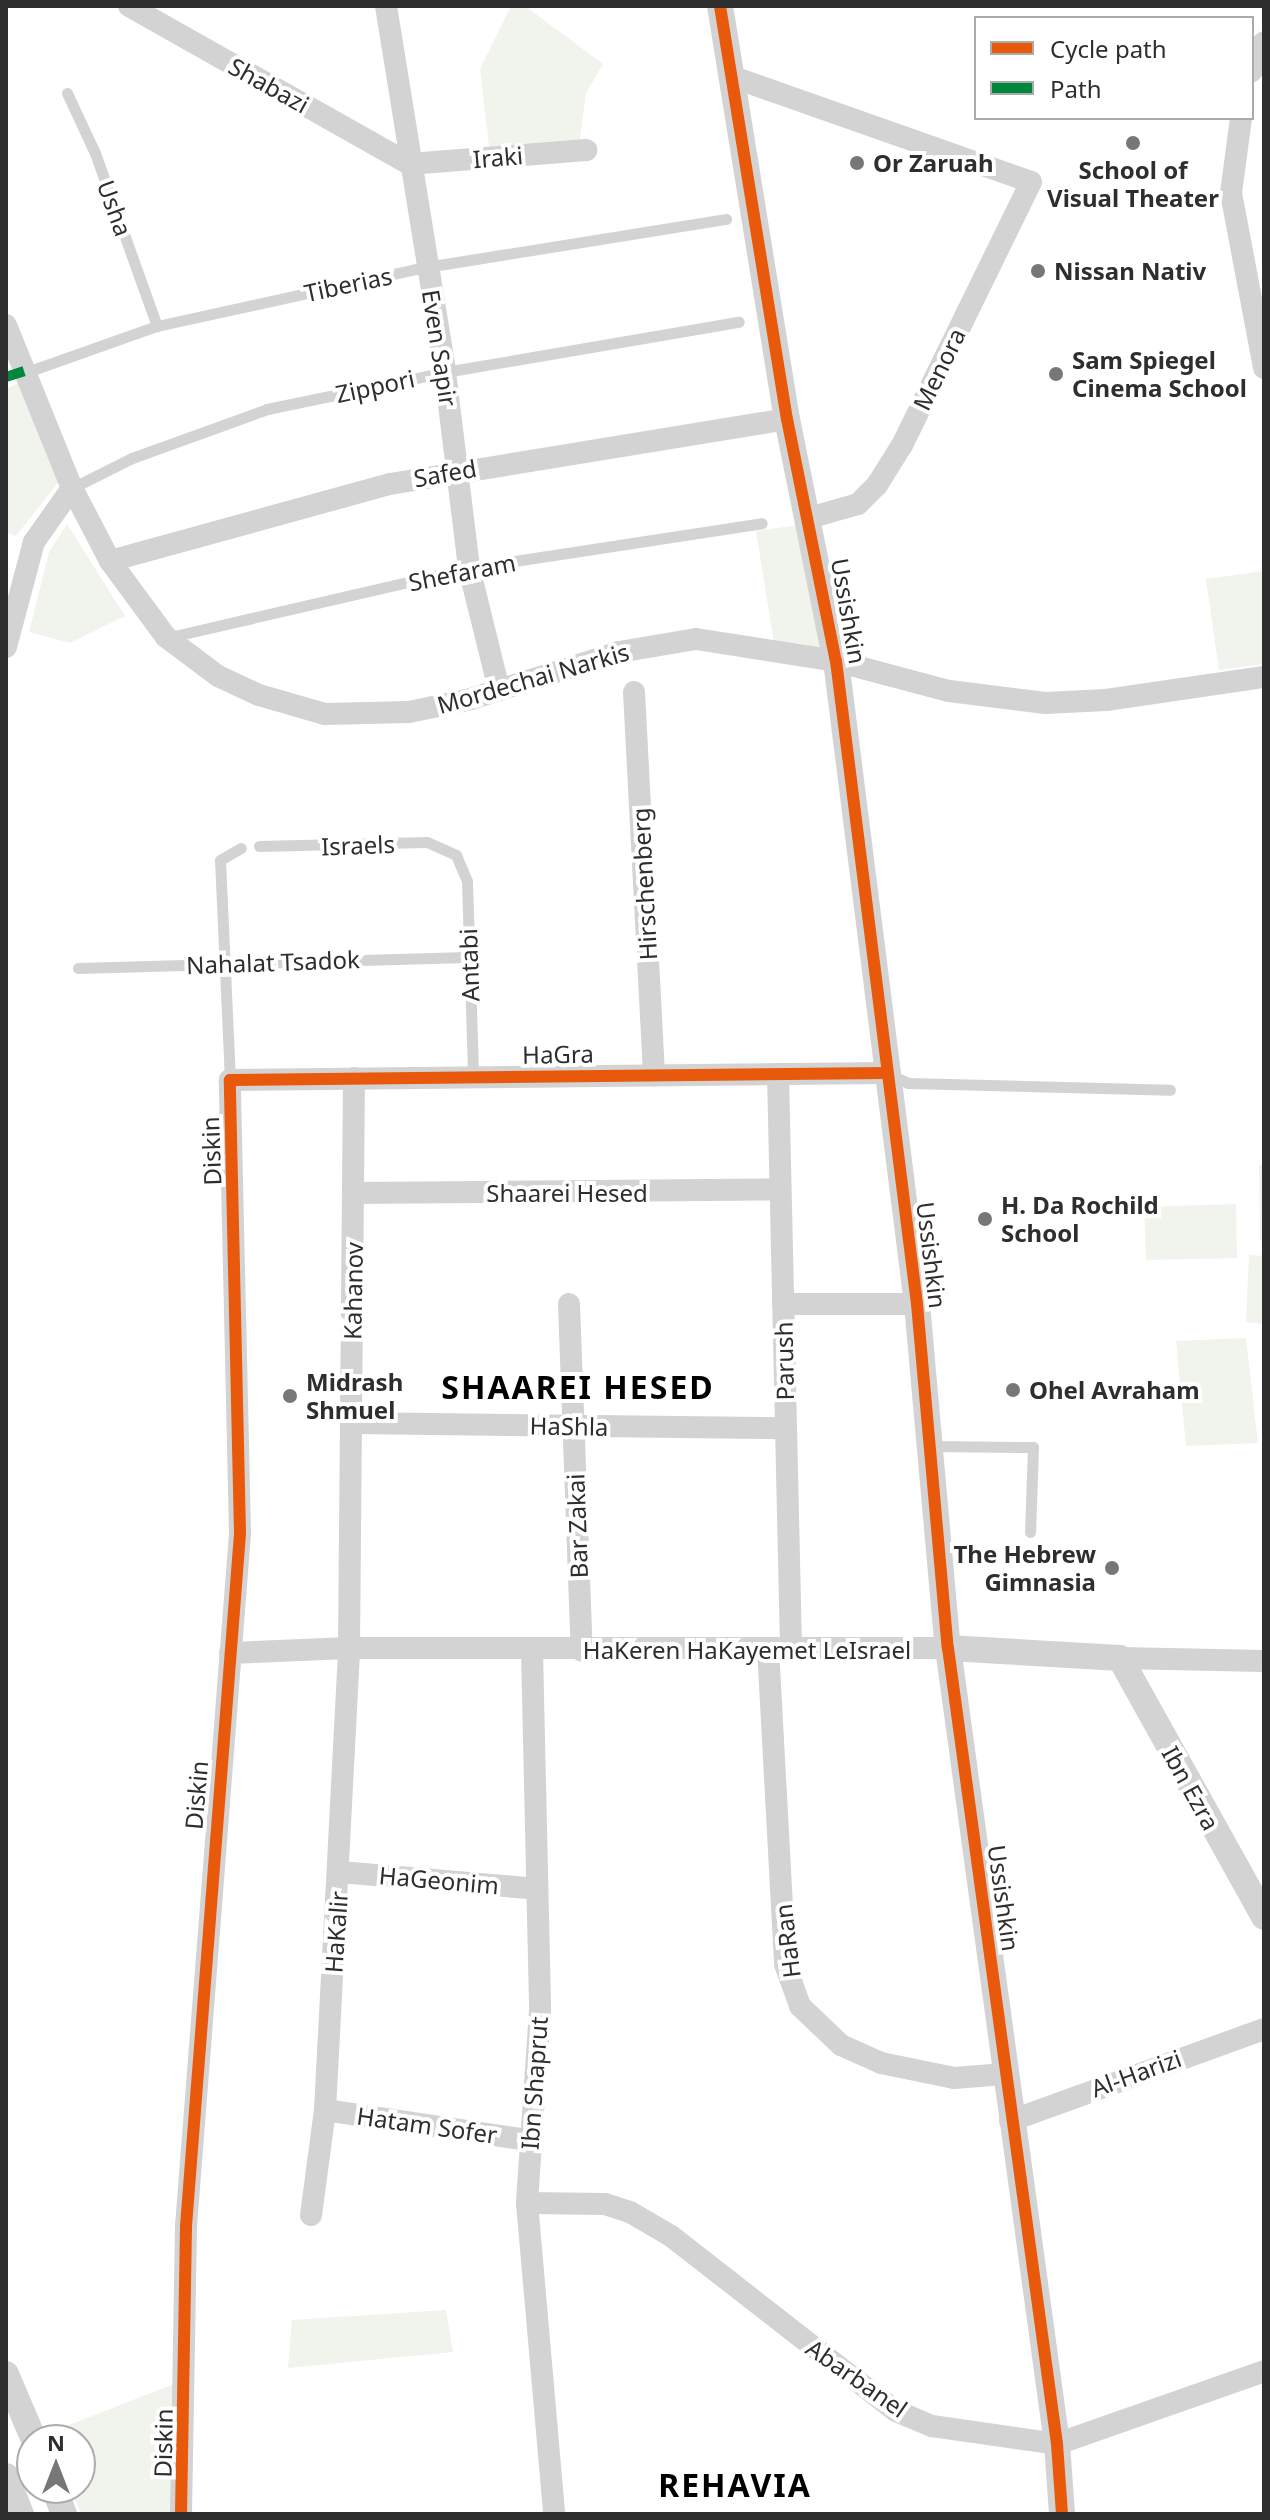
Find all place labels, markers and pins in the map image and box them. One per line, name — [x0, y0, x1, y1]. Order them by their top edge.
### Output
marker: School of Visual Theater — [1124, 134, 1142, 152]
place label: Or Zaruah — [873, 149, 994, 177]
marker: Or Zaruah — [848, 154, 866, 172]
place label: School of Visual Theater — [1047, 156, 1219, 212]
place label: Nissan Nativ — [1054, 257, 1206, 285]
marker: Nissan Nativ — [1029, 262, 1047, 280]
place label: Sam Spiegel Cinema School — [1072, 346, 1247, 402]
marker: Sam Spiegel Cinema School — [1047, 365, 1065, 383]
place label: H. Da Rochild School — [1001, 1191, 1159, 1247]
marker: H. Da Rochild School — [976, 1210, 994, 1228]
place label: Midrash Shmuel — [306, 1368, 403, 1424]
place label: Ohel Avraham — [1029, 1376, 1200, 1404]
marker: Ohel Avraham — [1004, 1381, 1022, 1399]
marker: Midrash Shmuel — [281, 1387, 299, 1405]
place label: The Hebrew Gimnasia — [953, 1540, 1096, 1596]
marker: The Hebrew Gimnasia — [1103, 1559, 1121, 1577]

